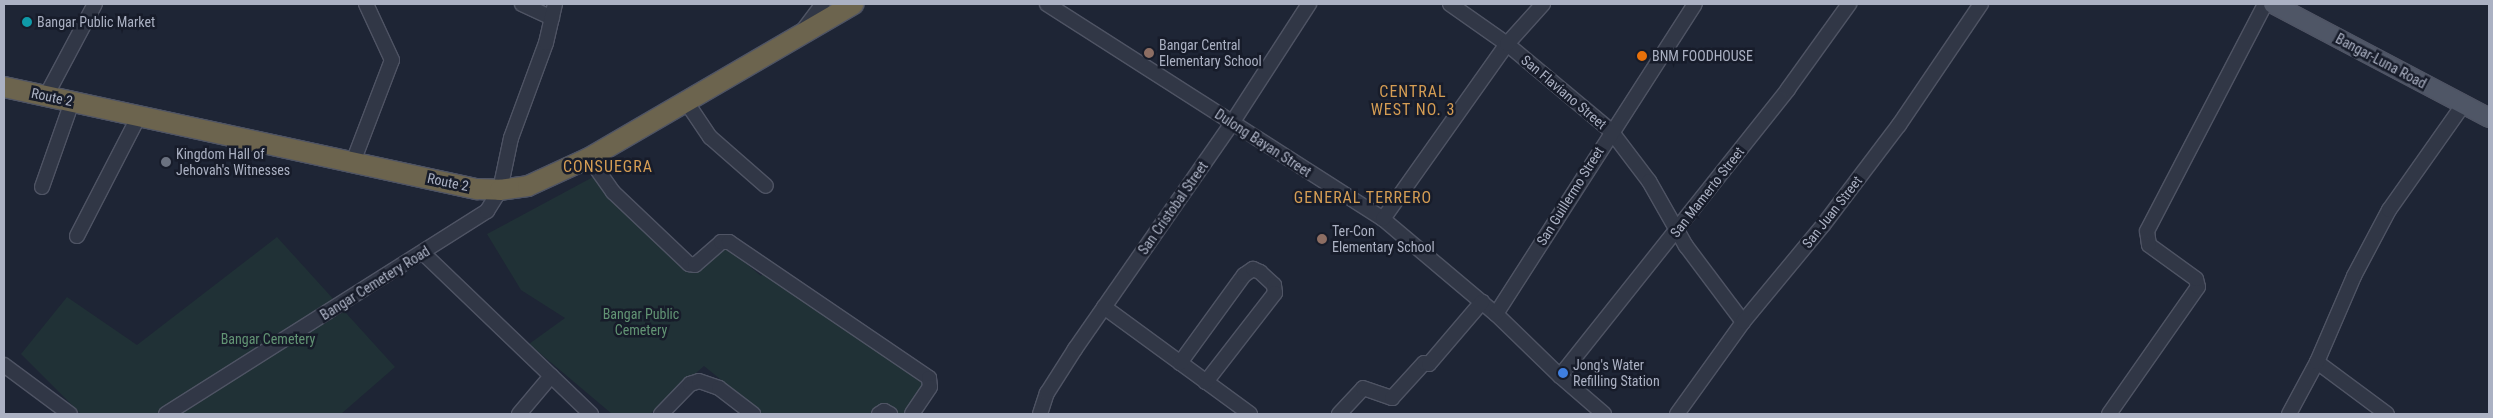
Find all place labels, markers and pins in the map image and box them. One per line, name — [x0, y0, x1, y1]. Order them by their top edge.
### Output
place label: Bangar Public Market — [37, 14, 155, 30]
marker: Bangar Public Market — [21, 16, 33, 28]
place label: Bangar Central Elementary School — [1159, 37, 1262, 70]
marker: Bangar Central Elementary School — [1143, 47, 1155, 59]
place label: BNM FOODHOUSE — [1652, 48, 1753, 64]
marker: BNM FOODHOUSE — [1636, 50, 1648, 62]
place label: Kingdom Hall of Jehovah's Witnesses — [176, 146, 290, 178]
marker: Kingdom Hall of Jehovah's Witnesses — [160, 156, 172, 168]
place label: Ter-Con Elementary School — [1332, 223, 1435, 256]
marker: Ter-Con Elementary School — [1316, 233, 1328, 245]
place label: Jong's Water Refilling Station — [1573, 357, 1660, 390]
marker: Jong's Water Refilling Station — [1557, 367, 1569, 379]

